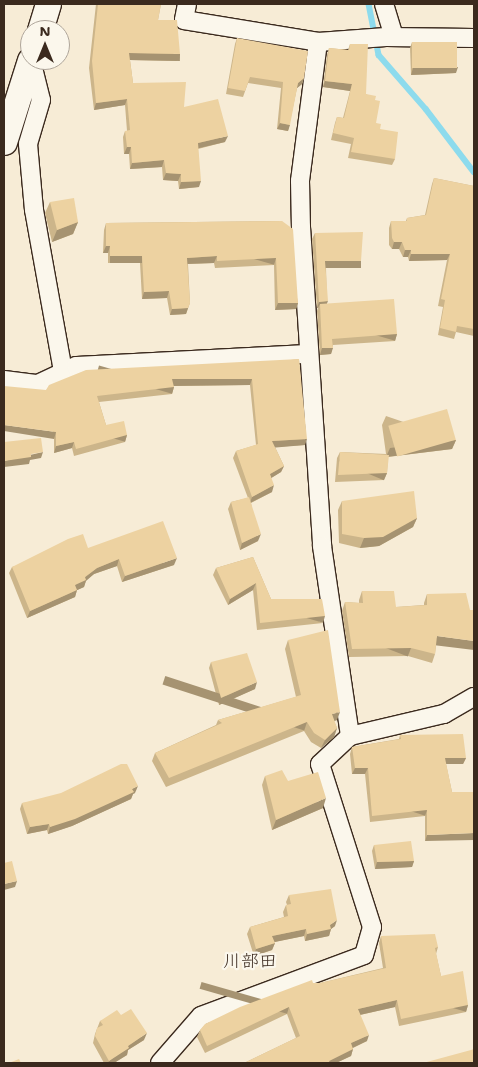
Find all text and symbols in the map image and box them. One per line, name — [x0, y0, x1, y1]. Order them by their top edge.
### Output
north arrow — [20, 20, 70, 70]
text: N — [39, 22, 51, 40]
district label: 川部田 — [223, 950, 277, 972]

